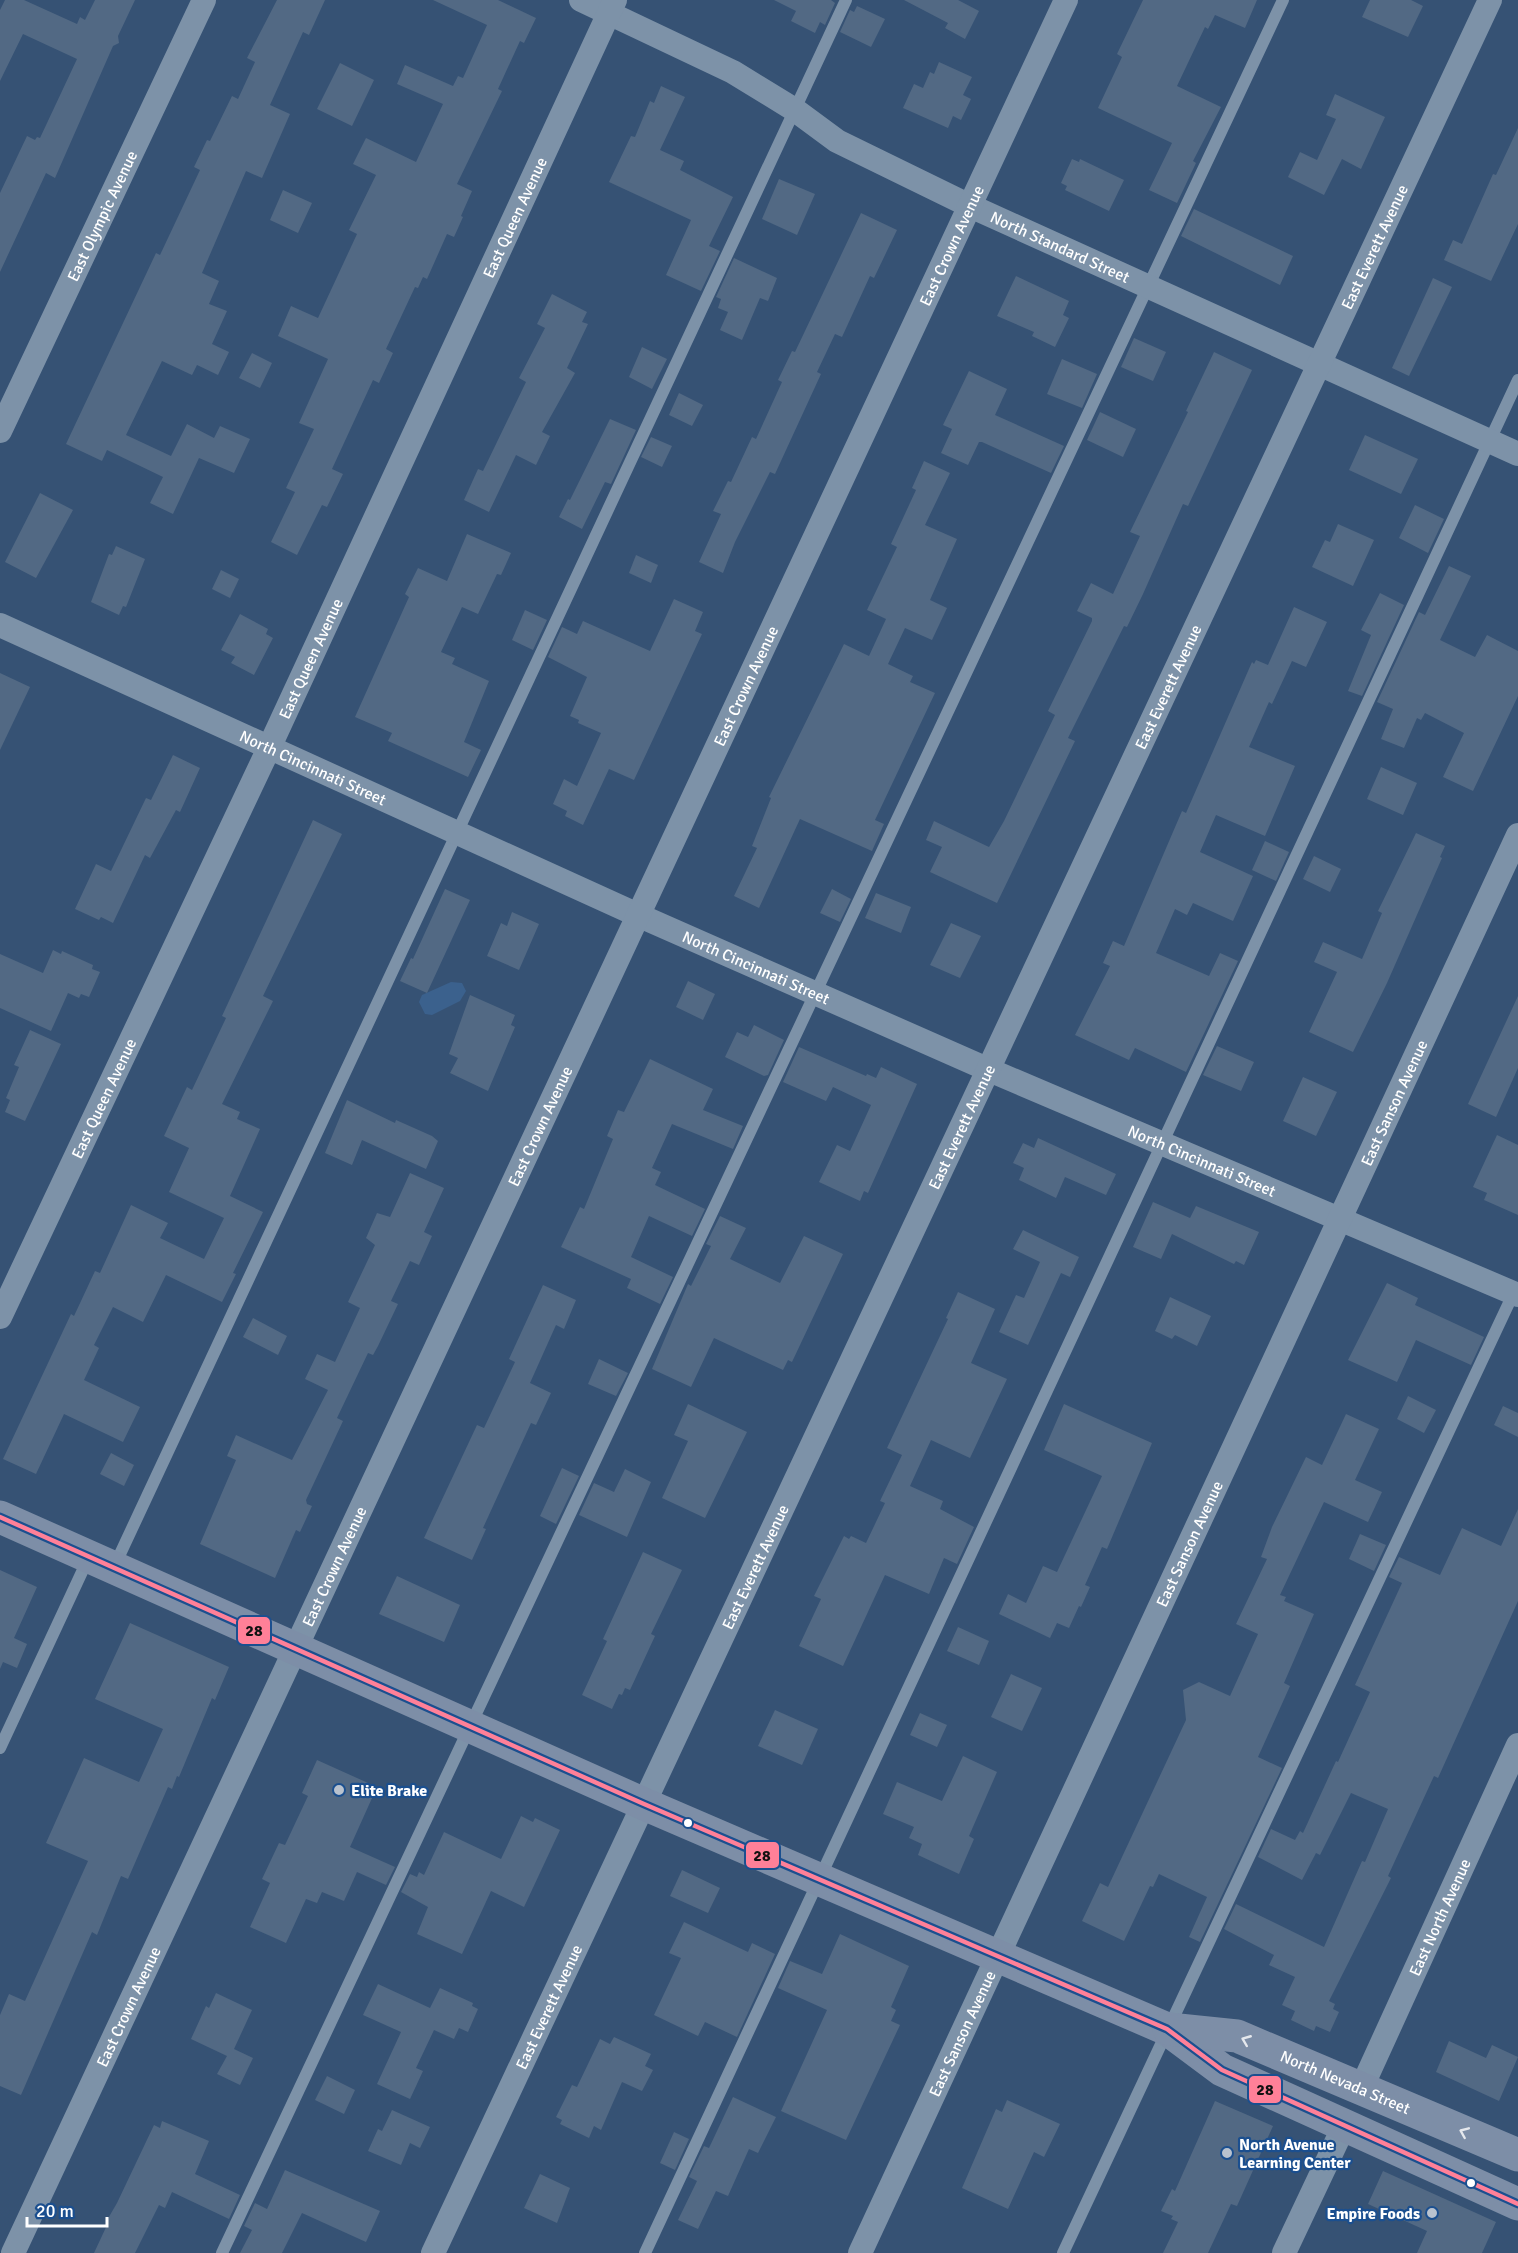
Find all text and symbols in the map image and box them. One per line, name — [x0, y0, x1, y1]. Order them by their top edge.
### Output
street label: East Olympic Avenue — [63, 148, 142, 285]
street label: East Queen Avenue — [479, 154, 552, 281]
street label: East Crown Avenue — [915, 182, 989, 309]
street label: East Everett Avenue — [1337, 182, 1413, 313]
street label: North Standard Street — [987, 207, 1133, 288]
street label: East Queen Avenue — [275, 595, 348, 722]
street label: East Everett Avenue — [1131, 622, 1207, 753]
street label: East Crown Avenue — [710, 623, 783, 750]
street label: North Cincinnati Street — [236, 726, 390, 810]
street label: North Cincinnati Street — [679, 927, 833, 1009]
street label: East Queen Avenue — [67, 1035, 141, 1162]
street label: East Sanson Avenue — [1357, 1037, 1432, 1169]
street label: East Everett Avenue — [924, 1062, 1000, 1193]
street label: East Crown Avenue — [504, 1063, 577, 1190]
street label: North Cincinnati Street — [1125, 1121, 1279, 1202]
street label: East Sanson Avenue — [1152, 1478, 1228, 1610]
street label: East Everett Avenue — [718, 1502, 794, 1633]
street label: East Crown Avenue — [298, 1503, 372, 1630]
line badge: 28 — [237, 1616, 271, 1645]
text: 28 — [245, 1621, 263, 1641]
place label: Elite Brake — [351, 1781, 427, 1801]
marker: Elite Brake — [332, 1783, 346, 1797]
unlabelled marker — [682, 1817, 694, 1829]
line badge: 28 — [745, 1841, 780, 1869]
text: 28 — [753, 1846, 771, 1866]
street label: East North Avenue — [1405, 1856, 1476, 1979]
street label: East Everett Avenue — [512, 1942, 587, 2073]
street label: East Crown Avenue — [92, 1944, 166, 2070]
street label: East Sanson Avenue — [925, 1968, 1001, 2100]
one-way arrow — [1241, 2035, 1252, 2047]
street label: North Nevada Street — [1277, 2046, 1413, 2119]
line badge: 28 — [1248, 2075, 1282, 2104]
text: 28 — [1256, 2080, 1274, 2100]
one-way arrow — [1459, 2127, 1470, 2139]
place label: North Avenue Learning Center — [1239, 2135, 1351, 2173]
marker: North Avenue Learning Center — [1220, 2146, 1234, 2160]
unlabelled marker — [1465, 2177, 1477, 2189]
scale bar — [27, 2190, 106, 2228]
text: 20 m — [36, 2200, 74, 2222]
place label: Empire Foods — [1327, 2204, 1420, 2224]
marker: Empire Foods — [1425, 2206, 1439, 2220]

